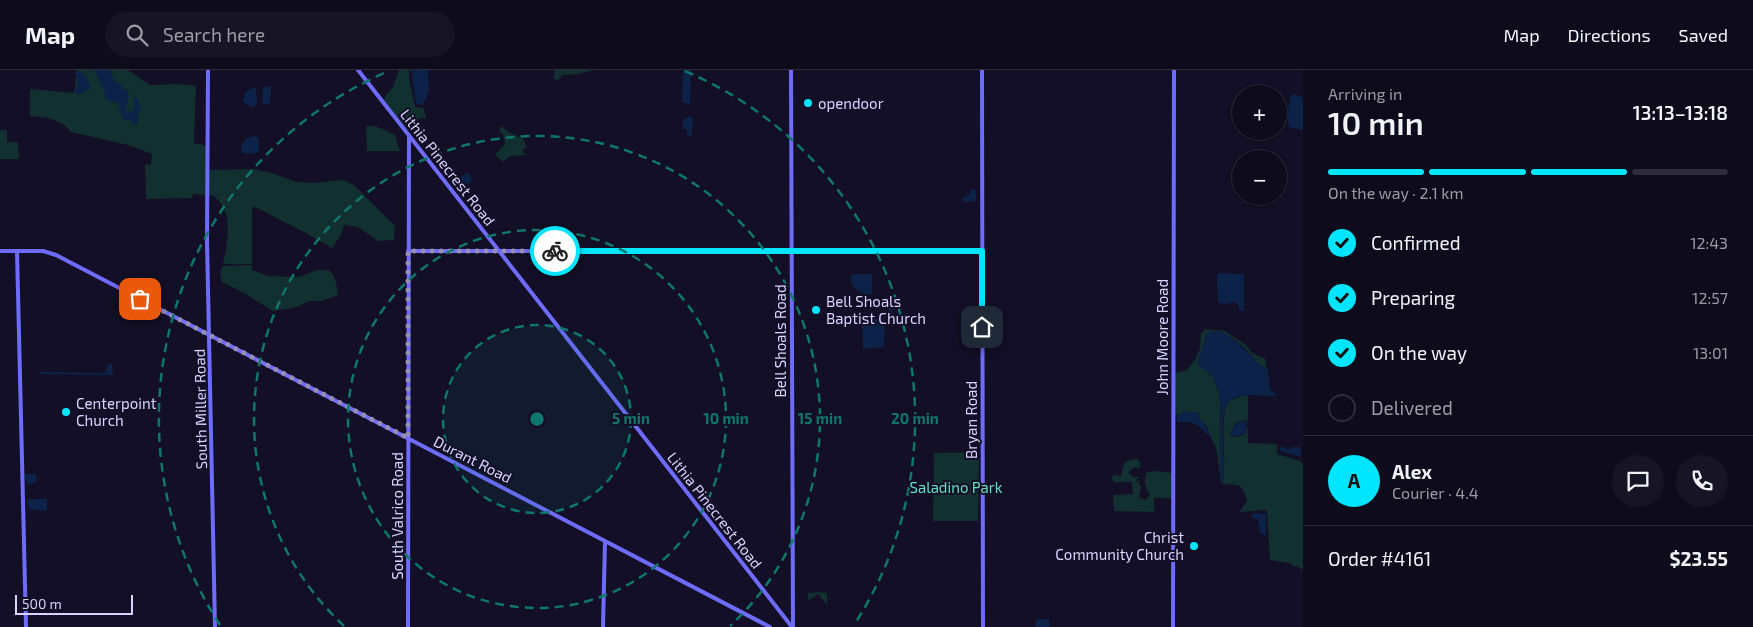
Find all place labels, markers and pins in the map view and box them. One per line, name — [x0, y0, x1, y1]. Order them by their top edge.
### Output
place label: opendoor — [818, 94, 884, 112]
marker: opendoor — [802, 97, 814, 109]
pin — [119, 278, 161, 320]
place label: Bell Shoals Baptist Church — [826, 292, 926, 327]
marker: Bell Shoals Baptist Church — [810, 304, 822, 316]
pin — [961, 306, 1003, 348]
place label: Centerpoint Church — [76, 394, 157, 429]
marker: Centerpoint Church — [60, 406, 72, 418]
centre of rings — [528, 410, 546, 428]
place label: Christ Community Church — [1055, 528, 1184, 563]
marker: Christ Community Church — [1188, 540, 1200, 552]

